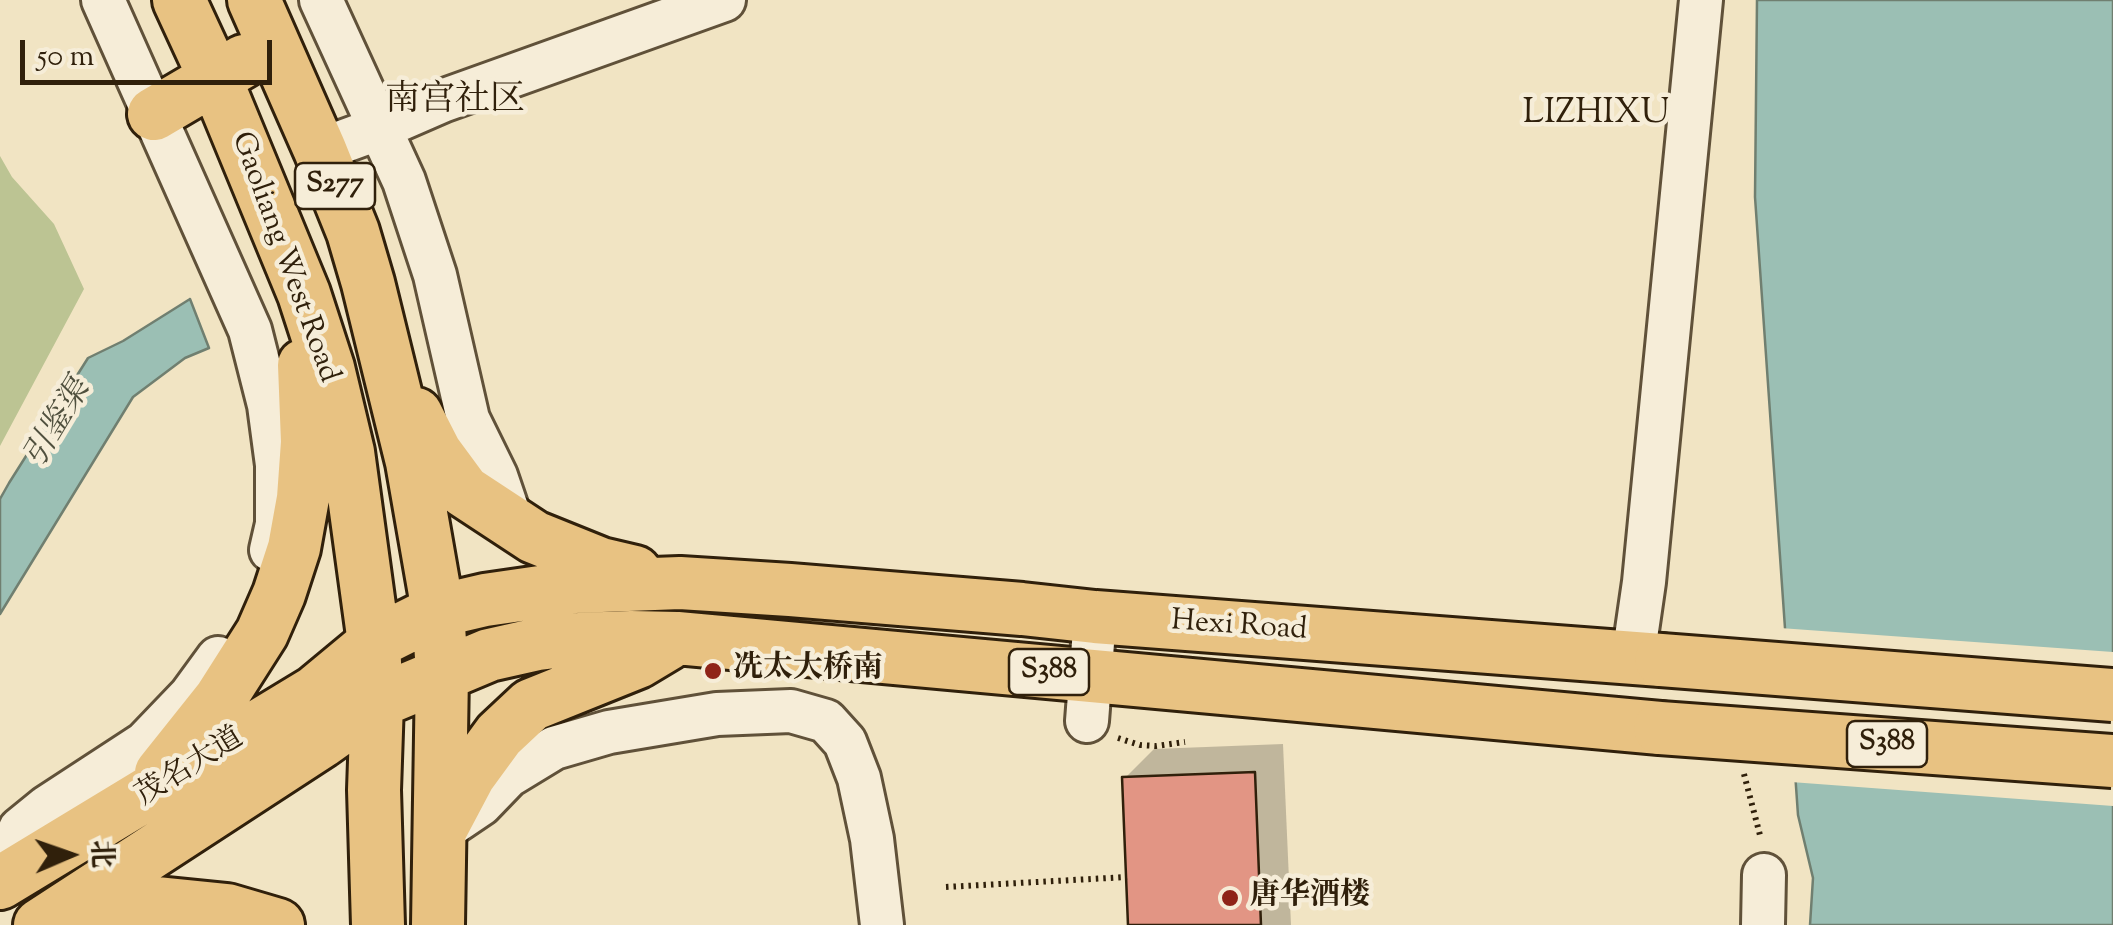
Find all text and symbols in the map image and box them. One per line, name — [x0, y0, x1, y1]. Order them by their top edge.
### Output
scale bar — [25, 20, 278, 82]
text: 50 m — [37, 36, 94, 79]
district label: 南宫社区 — [385, 82, 525, 124]
district label: LIZHIXU — [1514, 95, 1678, 137]
street label: Gaoliang West Road — [221, 128, 345, 388]
road number: S277 — [295, 163, 375, 209]
water label: 引鉴渠 — [19, 374, 101, 476]
street label: Hexi Road — [1170, 605, 1308, 651]
road number: S388 — [1009, 649, 1089, 695]
place label: 冼太大桥南 — [733, 653, 883, 689]
marker: 冼太大桥南 — [702, 660, 724, 682]
road number: S388 — [1847, 721, 1927, 767]
street label: 茂名大道 — [131, 722, 251, 816]
north arrow — [20, 805, 120, 905]
text: 北 — [80, 839, 120, 869]
place label: 唐华酒楼 — [1250, 880, 1370, 916]
marker: 唐华酒楼 — [1219, 887, 1241, 909]

